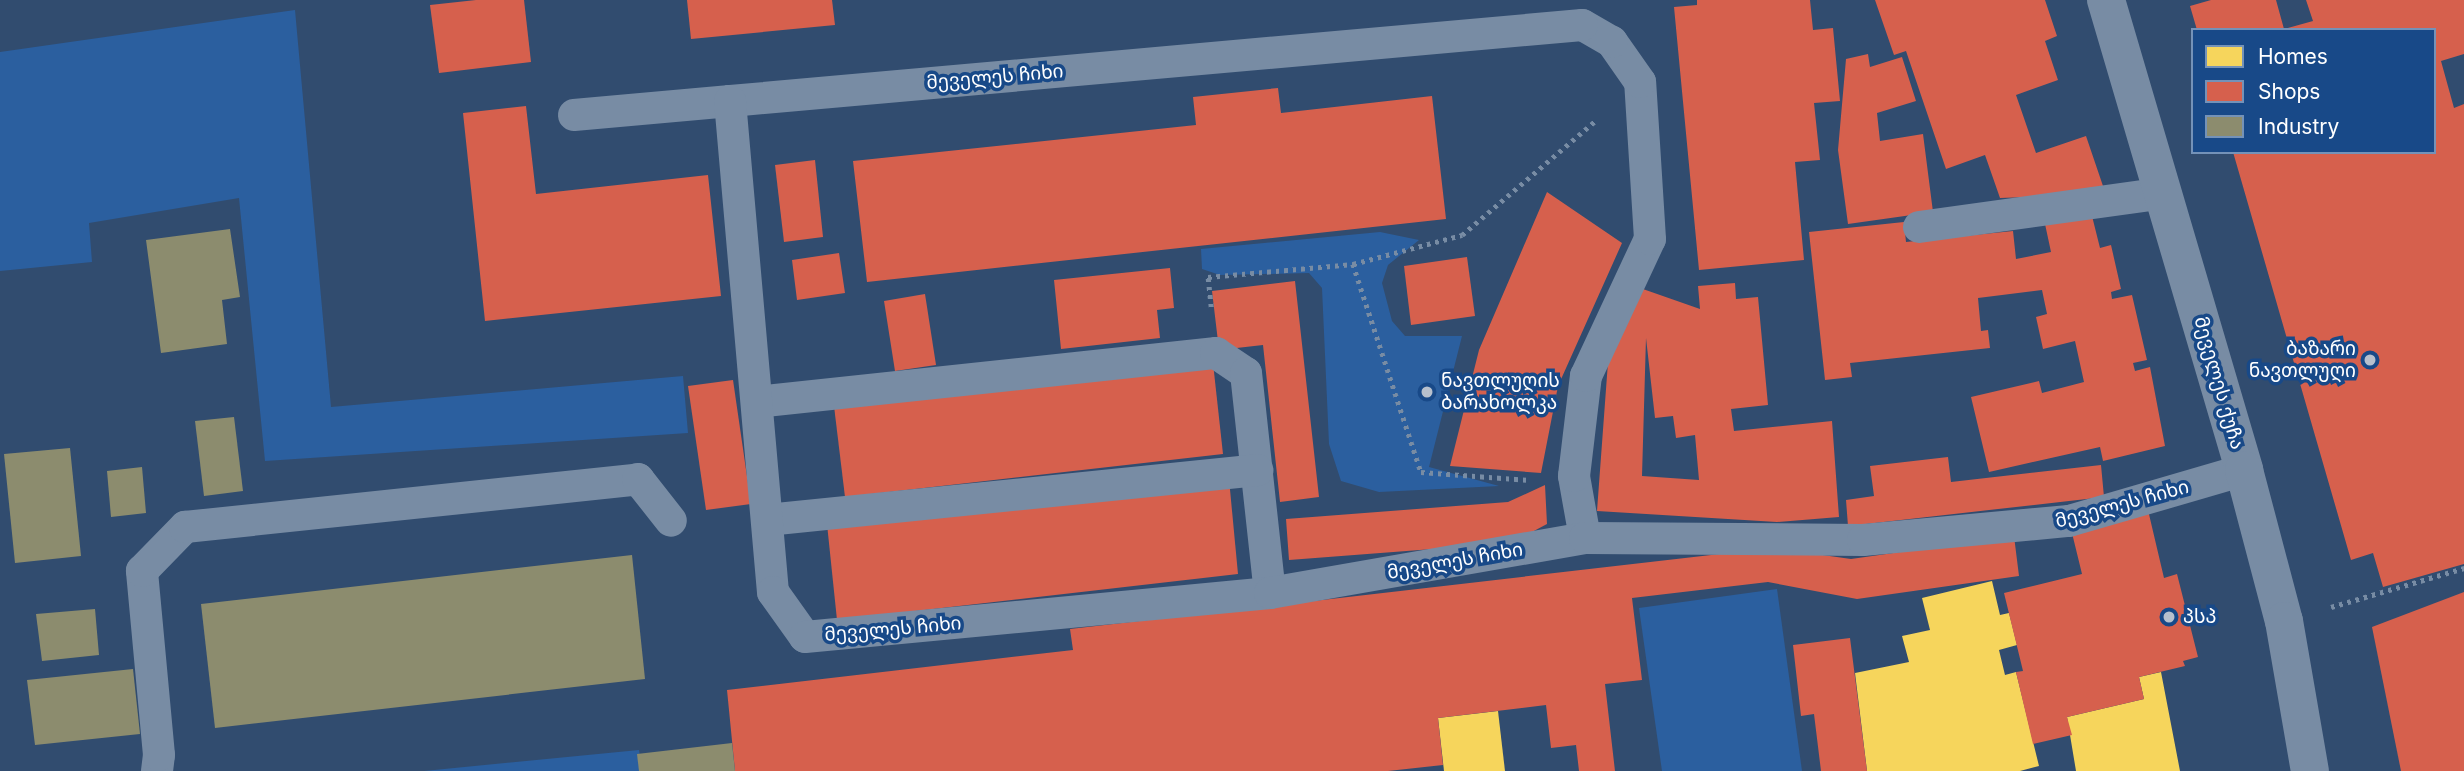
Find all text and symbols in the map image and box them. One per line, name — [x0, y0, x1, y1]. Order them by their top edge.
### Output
legend — [2191, 28, 2436, 154]
text: Homes — [2258, 44, 2328, 69]
street label: მეველეს ჩიხი — [926, 60, 1064, 94]
text: Shops — [2258, 79, 2320, 104]
text: Industry — [2258, 114, 2339, 139]
street label: მეველეს ქუჩა — [2189, 314, 2249, 452]
place label: ბაზარი ნავთლუღი — [2249, 338, 2356, 382]
marker: ბაზარი ნავთლუღი — [2362, 352, 2378, 368]
place label: ნავთლუღის ბარახოლკა — [1441, 370, 1560, 414]
marker: ნავთლუღის ბარახოლკა — [1419, 384, 1435, 400]
street label: მეველეს ჩიხი — [2053, 475, 2191, 533]
street label: მეველეს ჩიხი — [1385, 538, 1525, 584]
place label: პსპ — [2183, 606, 2216, 628]
marker: პსპ — [2161, 609, 2177, 625]
street label: მეველეს ჩიხი — [824, 612, 962, 646]

